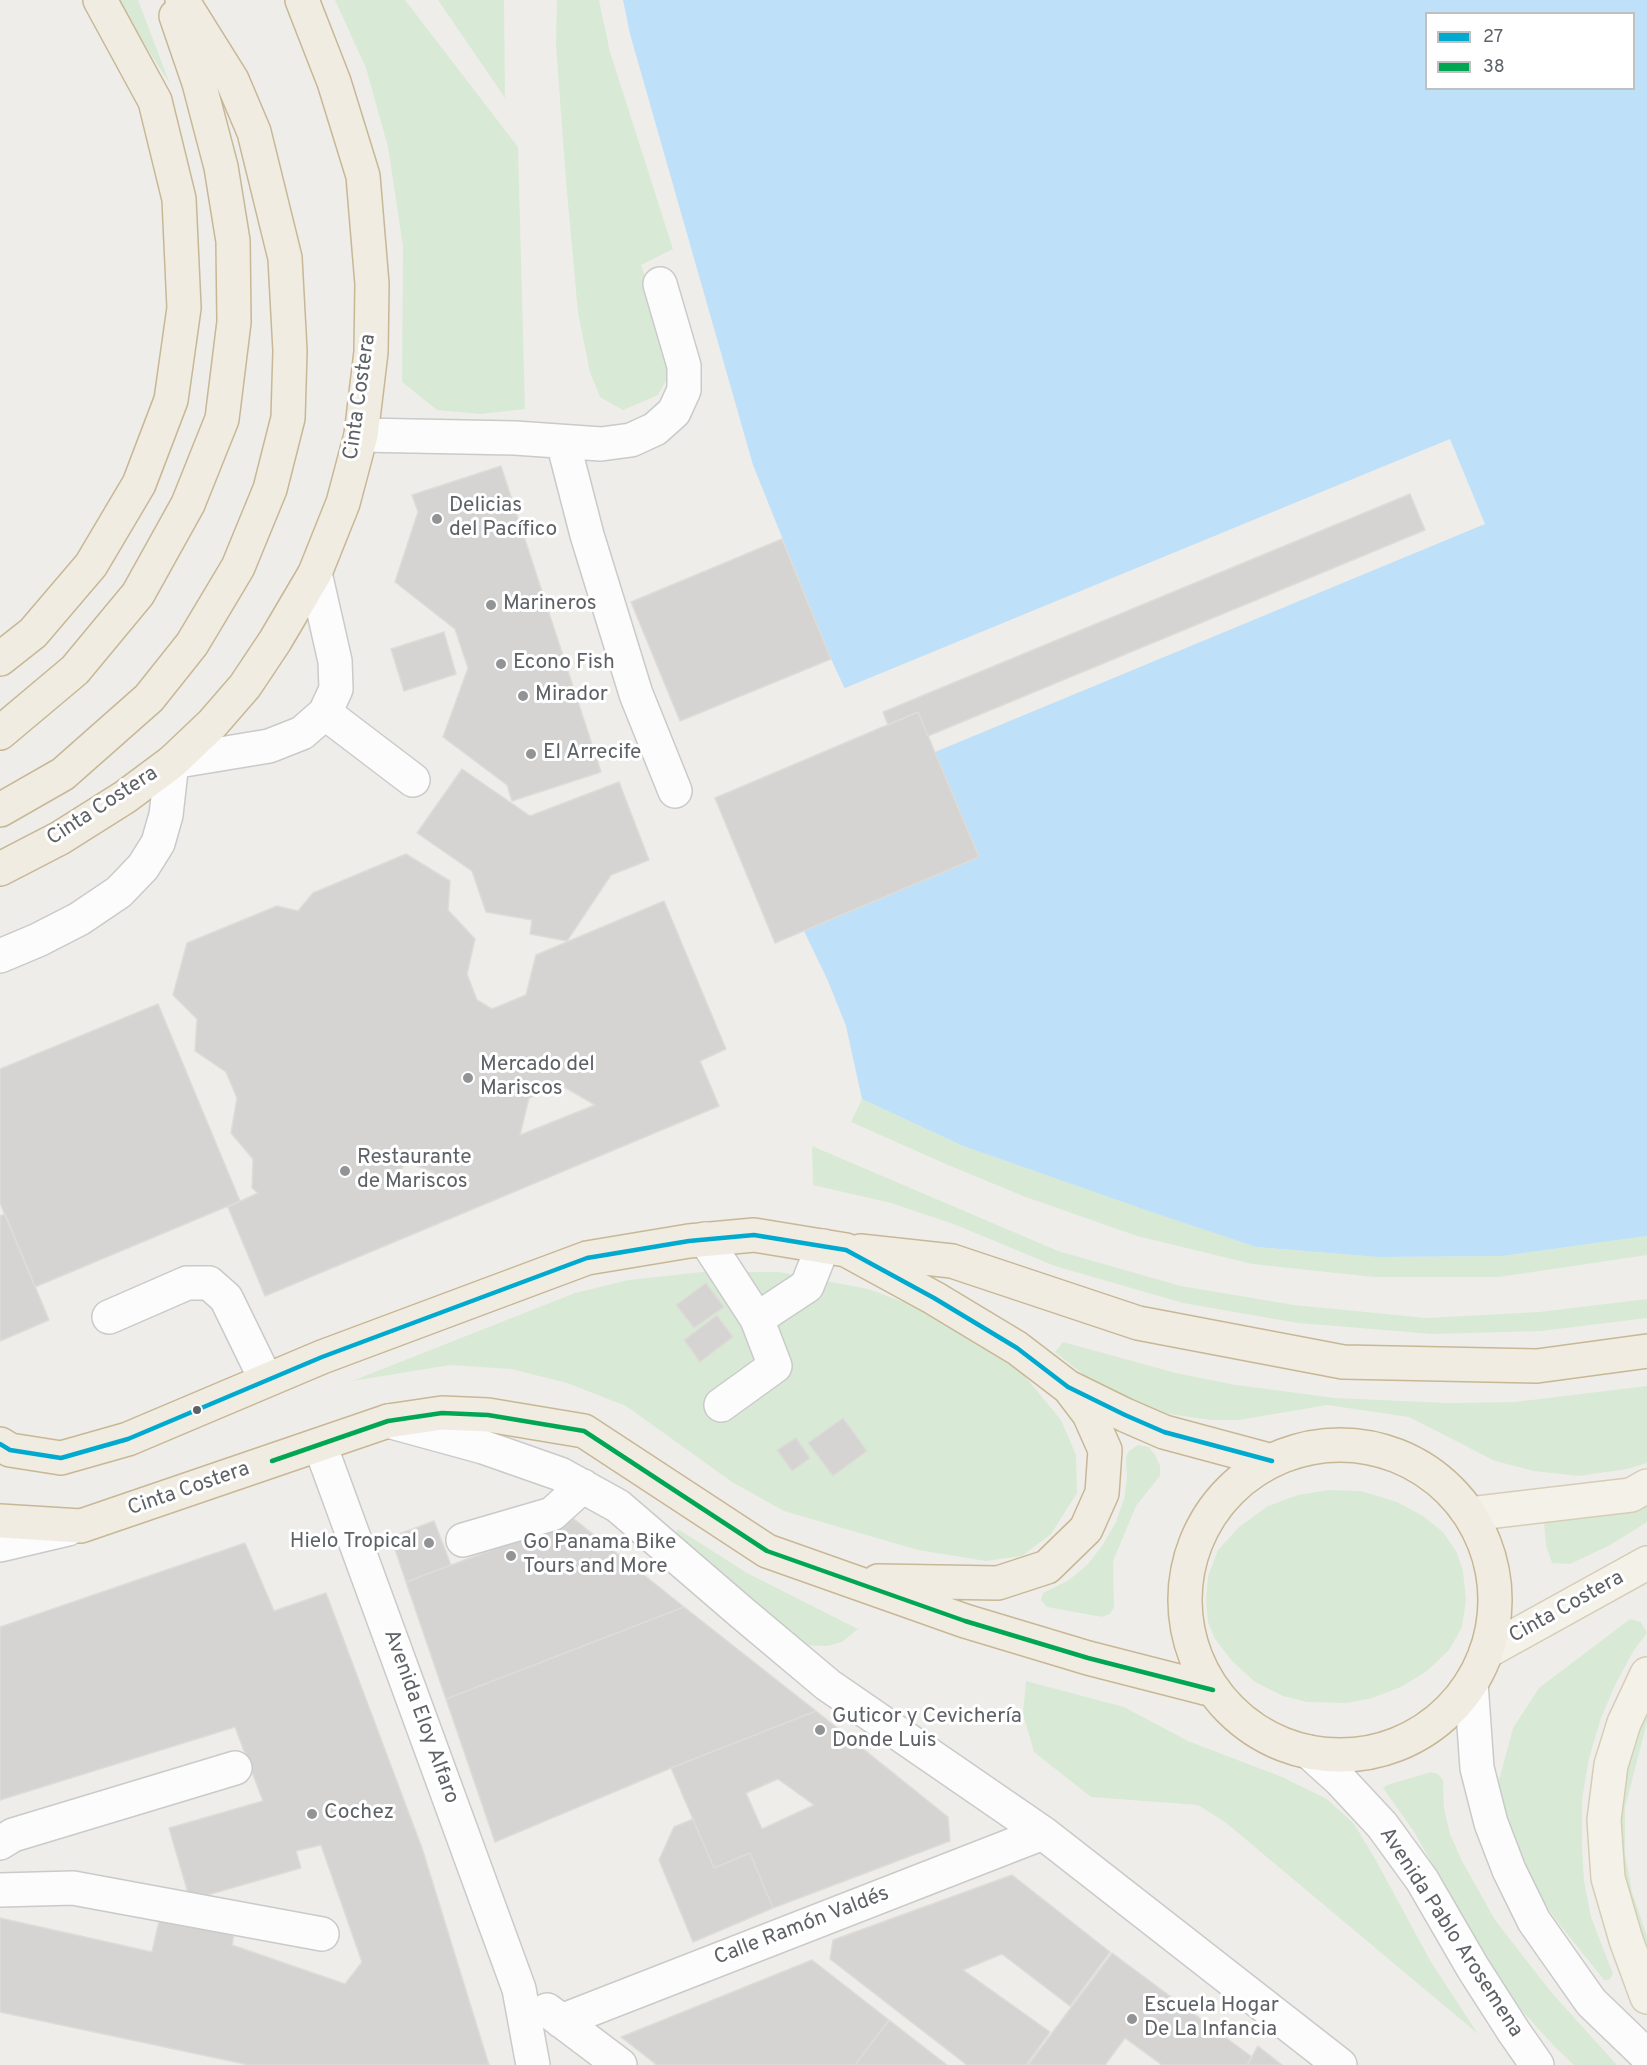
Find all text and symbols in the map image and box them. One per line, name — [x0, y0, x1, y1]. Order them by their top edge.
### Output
legend — [1425, 12, 1635, 90]
text: 27 — [1483, 26, 1503, 49]
text: 38 — [1483, 56, 1505, 79]
street label: Cinta Costera — [340, 332, 382, 462]
place label: Delicias del Pacífico — [449, 494, 557, 544]
marker: Delicias del Pacífico — [430, 512, 444, 526]
place label: Marineros — [503, 592, 597, 618]
marker: Marineros — [484, 598, 498, 612]
place label: Econo Fish — [513, 651, 615, 677]
marker: Econo Fish — [494, 657, 508, 671]
place label: Mirador — [535, 683, 608, 709]
marker: Mirador — [516, 689, 530, 703]
place label: El Arrecife — [543, 741, 641, 767]
marker: El Arrecife — [524, 747, 538, 761]
street label: Cinta Costera — [43, 762, 163, 852]
place label: Mercado del Mariscos — [480, 1053, 595, 1103]
marker: Mercado del Mariscos — [461, 1071, 475, 1085]
place label: Restaurante de Mariscos — [357, 1146, 472, 1196]
marker: Restaurante de Mariscos — [338, 1164, 352, 1178]
unlabelled marker — [191, 1404, 203, 1416]
street label: Cinta Costera — [125, 1457, 253, 1523]
place label: Hielo Tropical — [290, 1530, 417, 1556]
place label: Go Panama Bike Tours and More — [523, 1531, 676, 1581]
marker: Hielo Tropical — [422, 1536, 436, 1550]
marker: Go Panama Bike Tours and More — [504, 1549, 518, 1563]
street label: Cinta Costera — [1505, 1566, 1629, 1650]
street label: Avenida Eloy Alfaro — [377, 1627, 463, 1807]
place label: Guticor y Cevichería Donde Luis — [832, 1705, 1022, 1755]
marker: Guticor y Cevichería Donde Luis — [813, 1723, 827, 1737]
place label: Cochez — [324, 1801, 394, 1827]
marker: Cochez — [305, 1807, 319, 1821]
street label: Avenida Pablo Arosemena — [1373, 1823, 1527, 2043]
street label: Calle Ramón Valdés — [711, 1882, 893, 1972]
place label: Escuela Hogar De La Infancia — [1144, 1994, 1279, 2044]
marker: Escuela Hogar De La Infancia — [1125, 2012, 1139, 2026]

